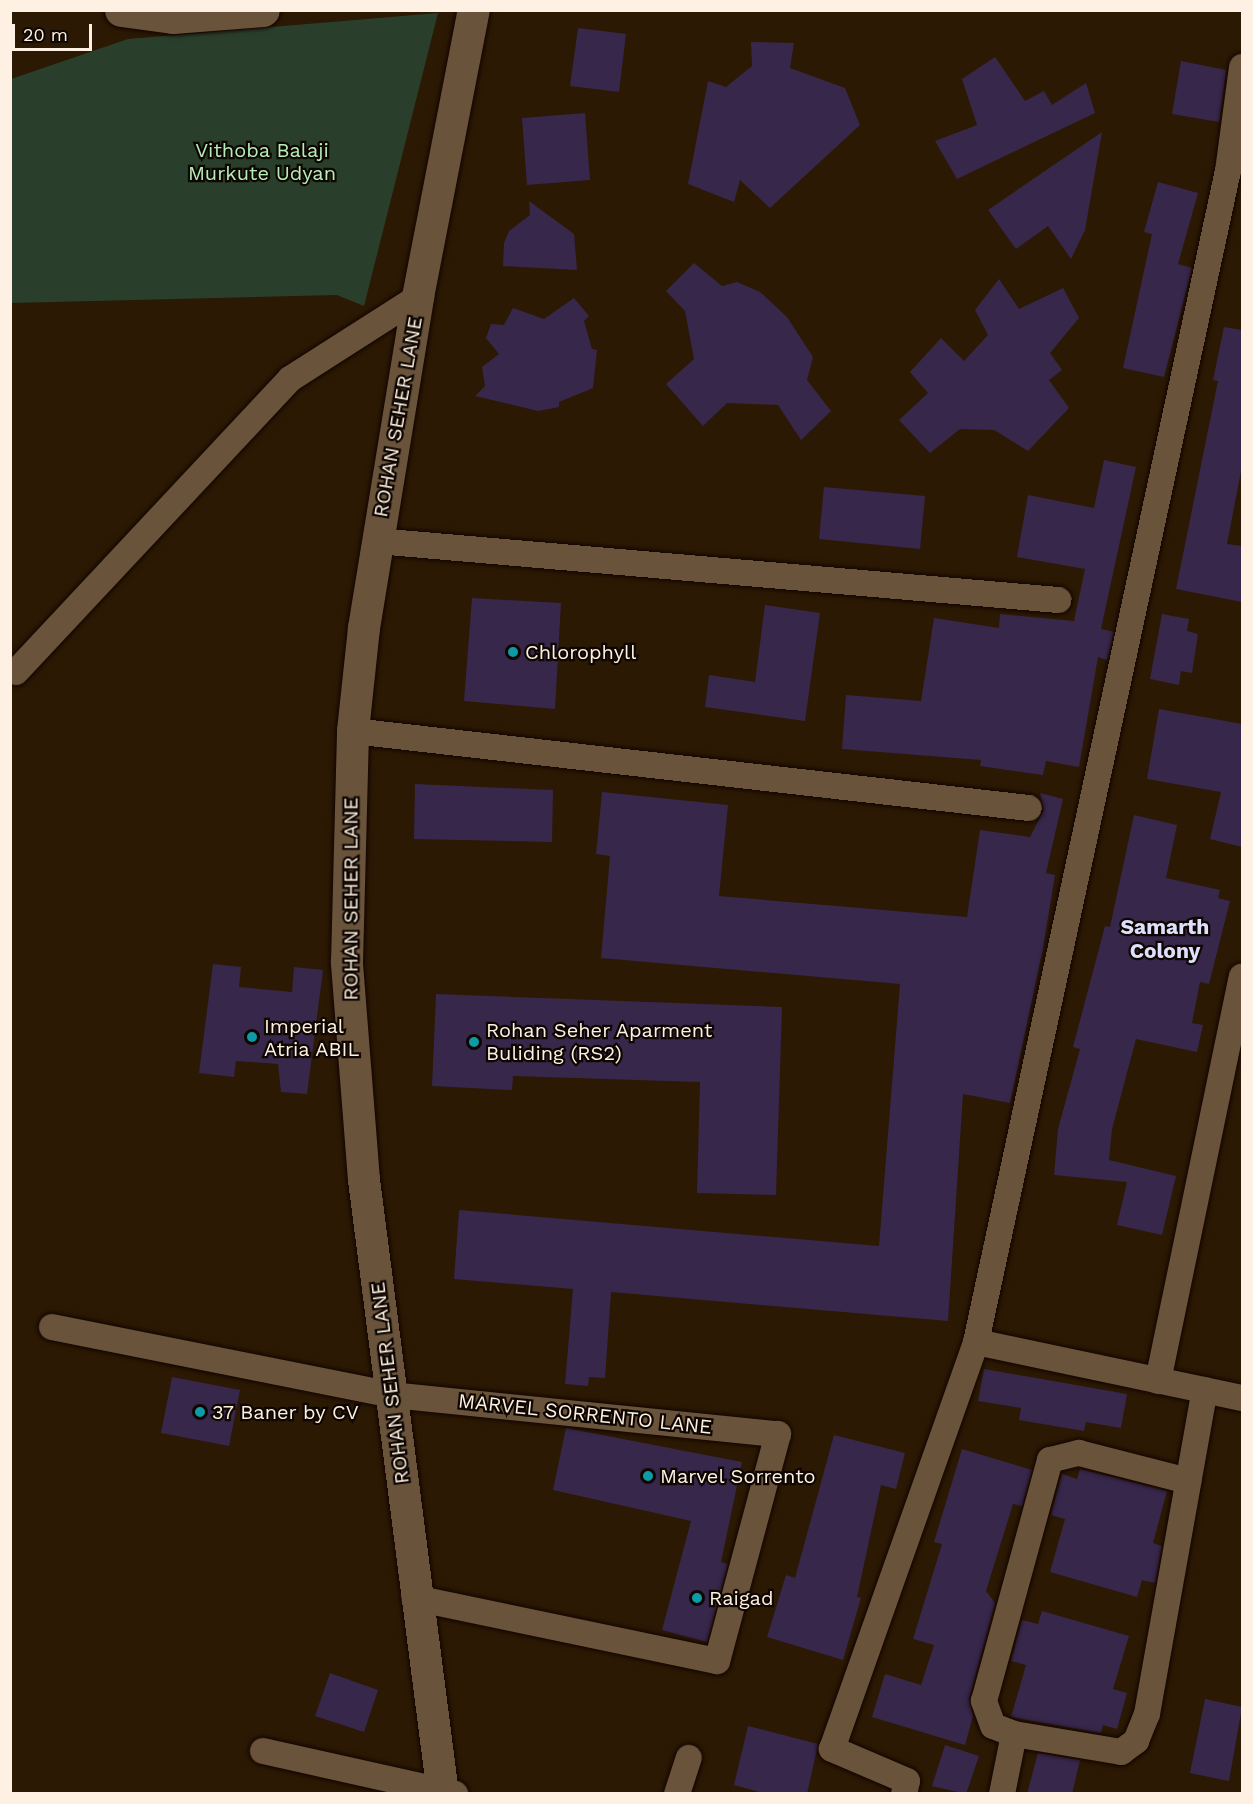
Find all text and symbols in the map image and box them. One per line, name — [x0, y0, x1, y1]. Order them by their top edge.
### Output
scale bar — [15, 12, 94, 50]
text: 20 m — [23, 24, 68, 45]
park label: Vithoba Balaji Murkute Udyan — [188, 139, 336, 186]
street label: ROHAN SEHER LANE — [369, 315, 427, 519]
place label: Chlorophyll — [525, 640, 636, 664]
marker: Chlorophyll — [506, 645, 520, 659]
street label: ROHAN SEHER LANE — [339, 797, 363, 1001]
district label: Samarth Colony — [1121, 914, 1209, 964]
place label: Imperial Atria ABIL — [264, 1014, 361, 1061]
place label: Rohan Seher Aparment Buliding (RS2) — [486, 1018, 714, 1065]
marker: Imperial Atria ABIL — [245, 1030, 259, 1044]
marker: Rohan Seher Aparment Buliding (RS2) — [467, 1035, 481, 1049]
street label: ROHAN SEHER LANE — [366, 1281, 414, 1485]
street label: MARVEL SORRENTO LANE — [457, 1389, 713, 1439]
place label: 37 Baner by CV — [212, 1400, 360, 1424]
marker: 37 Baner by CV — [193, 1405, 207, 1419]
place label: Marvel Sorrento — [660, 1464, 816, 1488]
marker: Marvel Sorrento — [641, 1469, 655, 1483]
place label: Raigad — [709, 1586, 773, 1610]
marker: Raigad — [690, 1591, 704, 1605]

